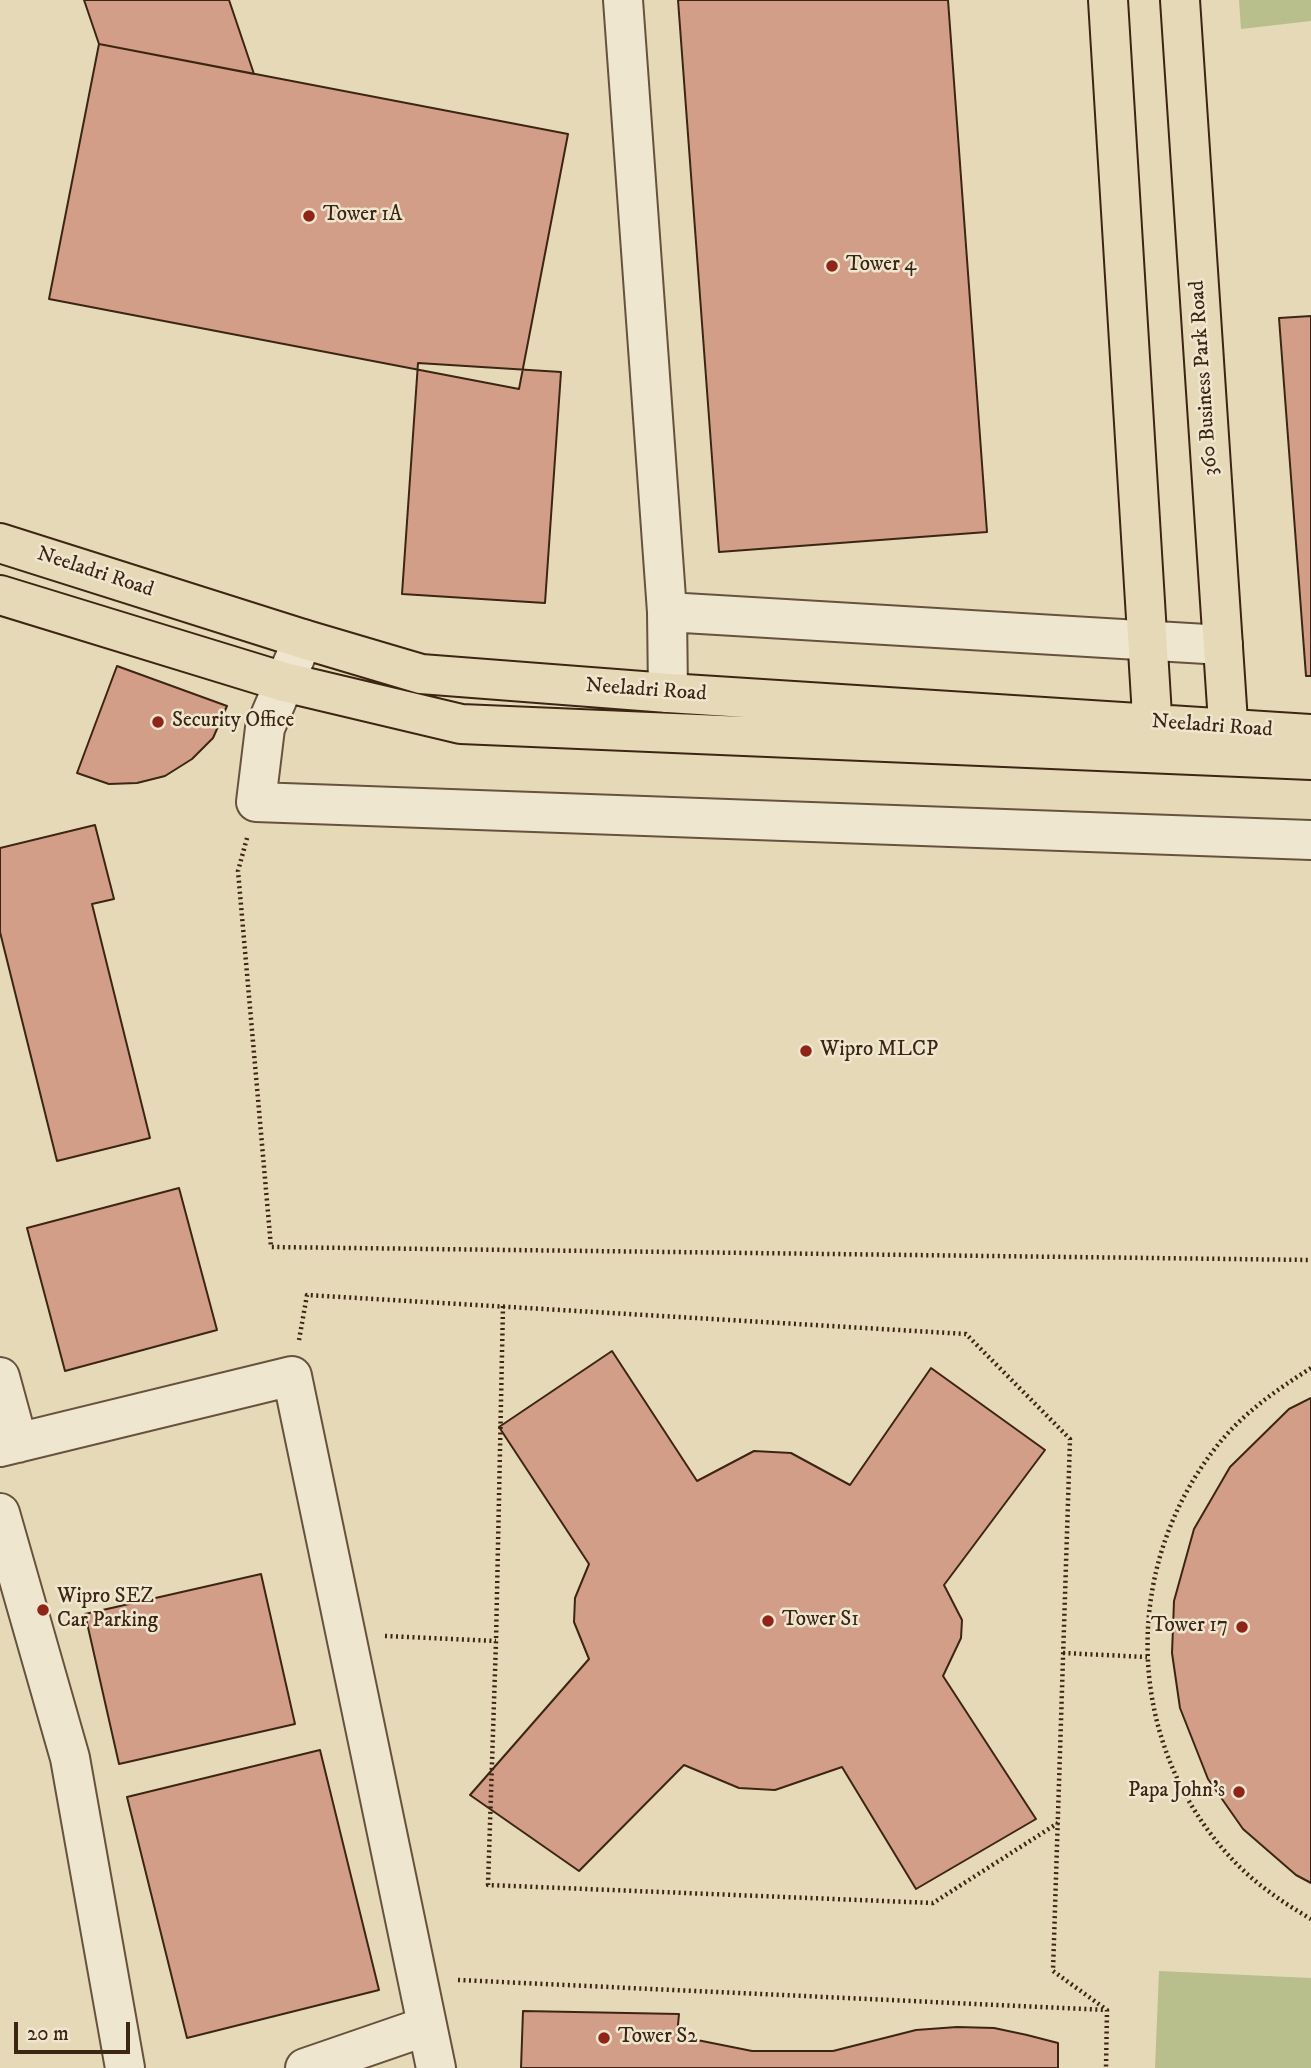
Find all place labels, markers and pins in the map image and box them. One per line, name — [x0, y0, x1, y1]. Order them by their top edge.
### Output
place label: Tower 1A — [323, 203, 402, 229]
marker: Tower 1A — [301, 208, 317, 224]
place label: Tower 4 — [846, 253, 916, 279]
marker: Tower 4 — [824, 258, 840, 274]
place label: Security Office — [172, 709, 294, 735]
marker: Security Office — [150, 714, 166, 730]
place label: Wipro MLCP — [820, 1038, 938, 1064]
marker: Wipro MLCP — [798, 1043, 814, 1059]
place label: Wipro SEZ Car Parking — [57, 1585, 158, 1635]
marker: Wipro SEZ Car Parking — [35, 1602, 51, 1618]
place label: Tower S1 — [782, 1608, 859, 1634]
marker: Tower S1 — [760, 1613, 776, 1629]
place label: Tower 17 — [1151, 1614, 1228, 1640]
marker: Tower 17 — [1234, 1619, 1250, 1635]
place label: Papa John's — [1128, 1779, 1225, 1805]
marker: Papa John's — [1231, 1784, 1247, 1800]
place label: Tower S2 — [618, 2025, 698, 2051]
marker: Tower S2 — [596, 2030, 612, 2046]

